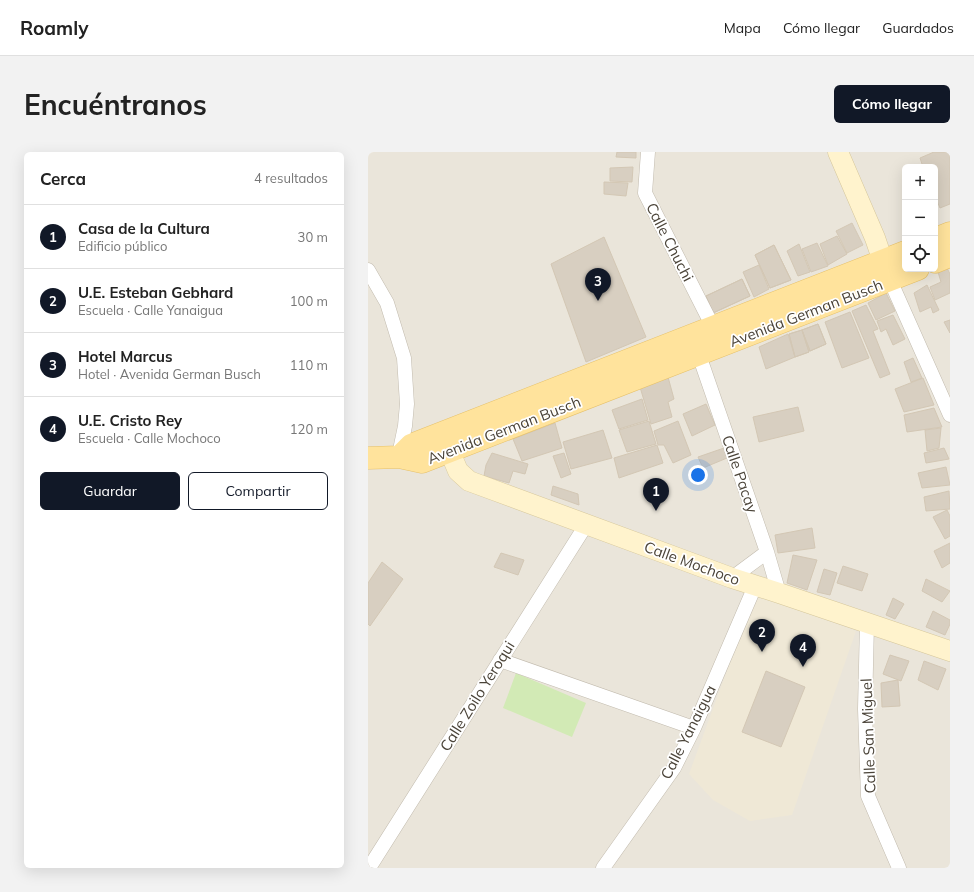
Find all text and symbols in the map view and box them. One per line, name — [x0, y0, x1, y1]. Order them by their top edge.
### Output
text: Roamly — [20, 16, 88, 40]
text: Mapa — [724, 19, 761, 37]
text: Cómo llegar — [783, 19, 860, 37]
text: Guardados — [882, 19, 954, 37]
button: Cómo llegar — [834, 85, 950, 123]
text: Encuéntranos — [24, 87, 207, 122]
map controls — [902, 164, 938, 272]
button: + — [902, 164, 938, 200]
text: Cerca — [40, 168, 86, 189]
text: 4 resultados — [254, 170, 328, 186]
street label: Calle Chuchi — [642, 199, 698, 285]
button: − — [902, 200, 938, 236]
text: Casa de la Cultura — [78, 219, 210, 238]
text: 1 — [49, 229, 57, 245]
text: 30 m — [298, 229, 328, 245]
button: locate — [902, 236, 938, 272]
text: Edificio público — [78, 238, 167, 254]
pin: 3 — [585, 268, 611, 301]
street label: Avenida German Busch — [727, 275, 885, 351]
text: U.E. Esteban Gebhard — [78, 283, 233, 302]
text: 2 — [49, 293, 57, 309]
text: 100 m — [290, 293, 328, 309]
text: Escuela · Calle Yanaigua — [78, 302, 223, 318]
text: Hotel Marcus — [78, 347, 172, 366]
text: 3 — [49, 357, 57, 373]
text: 110 m — [290, 357, 328, 373]
text: Hotel · Avenida German Busch — [78, 366, 261, 382]
street label: Avenida German Busch — [425, 392, 583, 468]
text: U.E. Cristo Rey — [78, 411, 182, 430]
text: 4 — [49, 421, 57, 437]
text: 120 m — [290, 421, 328, 437]
text: Escuela · Calle Mochoco — [78, 430, 221, 446]
street label: Calle Pacay — [718, 433, 762, 515]
your location — [688, 465, 708, 485]
button: Guardar — [40, 472, 180, 510]
button: Compartir — [188, 472, 328, 510]
pin: 1 — [643, 478, 669, 511]
street label: Calle Mochoco — [642, 537, 742, 589]
pin: 2 — [749, 619, 775, 652]
pin: 4 — [790, 634, 816, 667]
street label: Calle Zoilo Yeroqui — [435, 637, 519, 755]
street label: Calle San Miguel — [856, 678, 880, 794]
street label: Calle Yanaigua — [656, 682, 720, 782]

